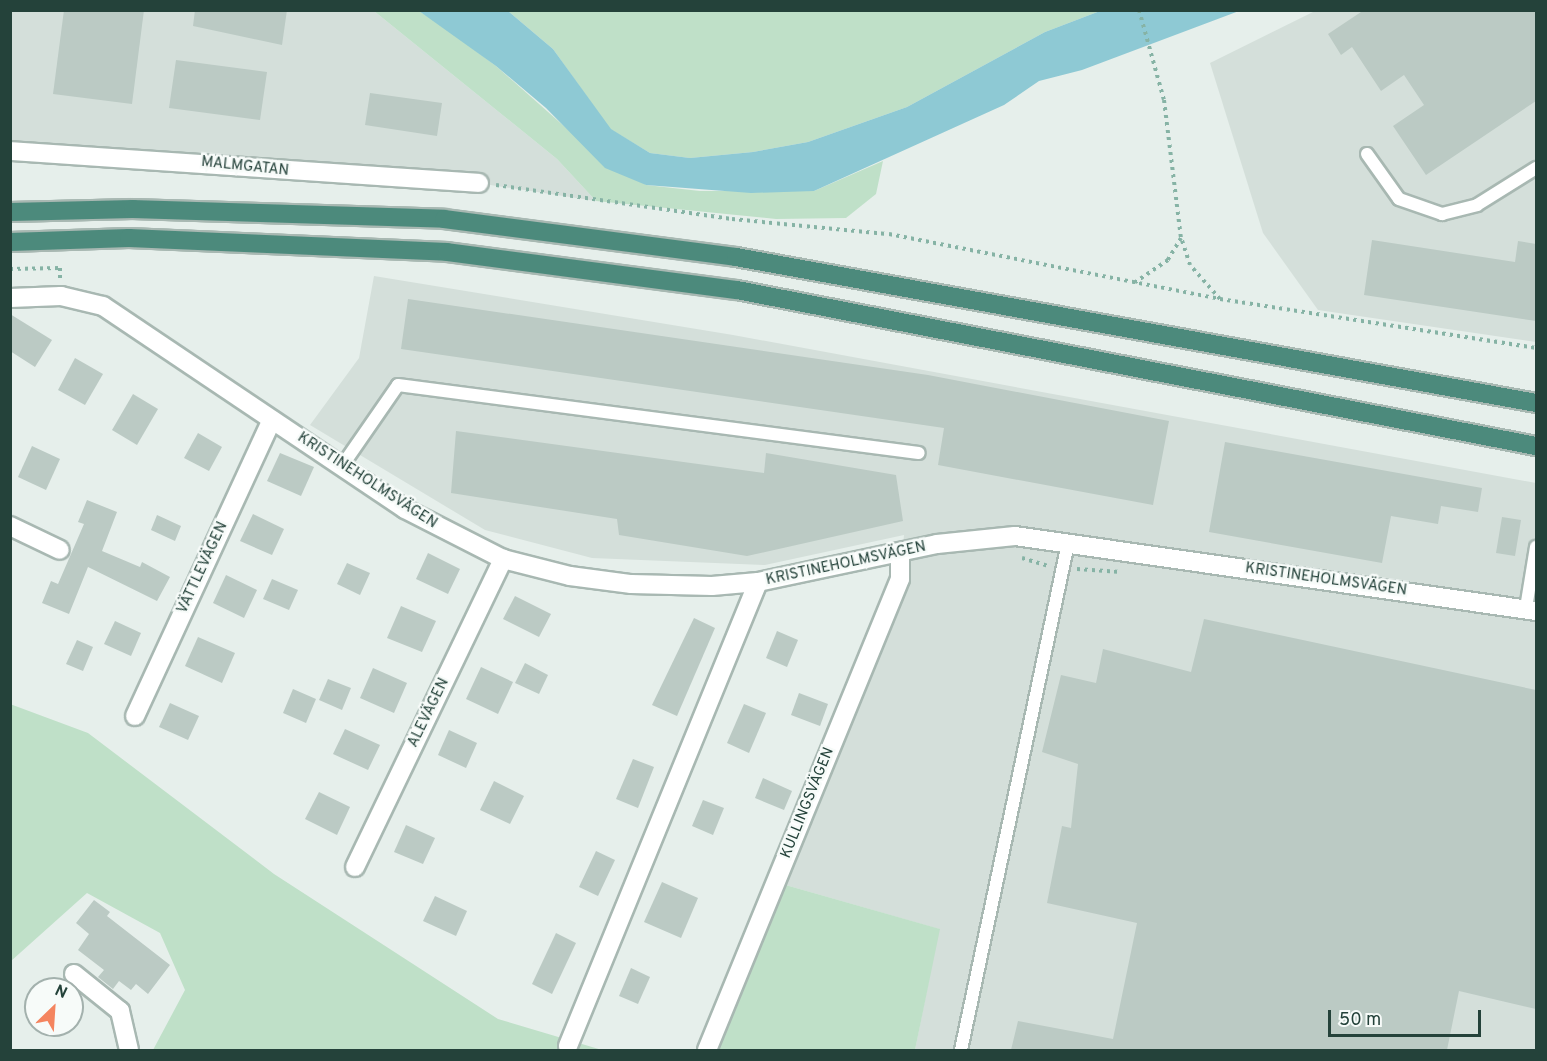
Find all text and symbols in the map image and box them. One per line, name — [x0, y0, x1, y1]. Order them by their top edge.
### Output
street label: MALMGATAN — [200, 153, 290, 181]
street label: KRISTINEHOLMSVÄGEN — [294, 429, 440, 533]
street label: VÄTTLEVÄGEN — [174, 519, 232, 617]
street label: KRISTINEHOLMSVÄGEN — [764, 538, 928, 590]
street label: KRISTINEHOLMSVÄGEN — [1244, 560, 1408, 600]
street label: ALEVÄGEN — [405, 675, 453, 751]
street label: KULLINGSVÄGEN — [778, 745, 838, 861]
north arrow — [24, 977, 84, 1037]
text: N — [51, 981, 70, 1004]
scale bar — [1331, 998, 1484, 1036]
text: 50 m — [1339, 1009, 1381, 1032]

